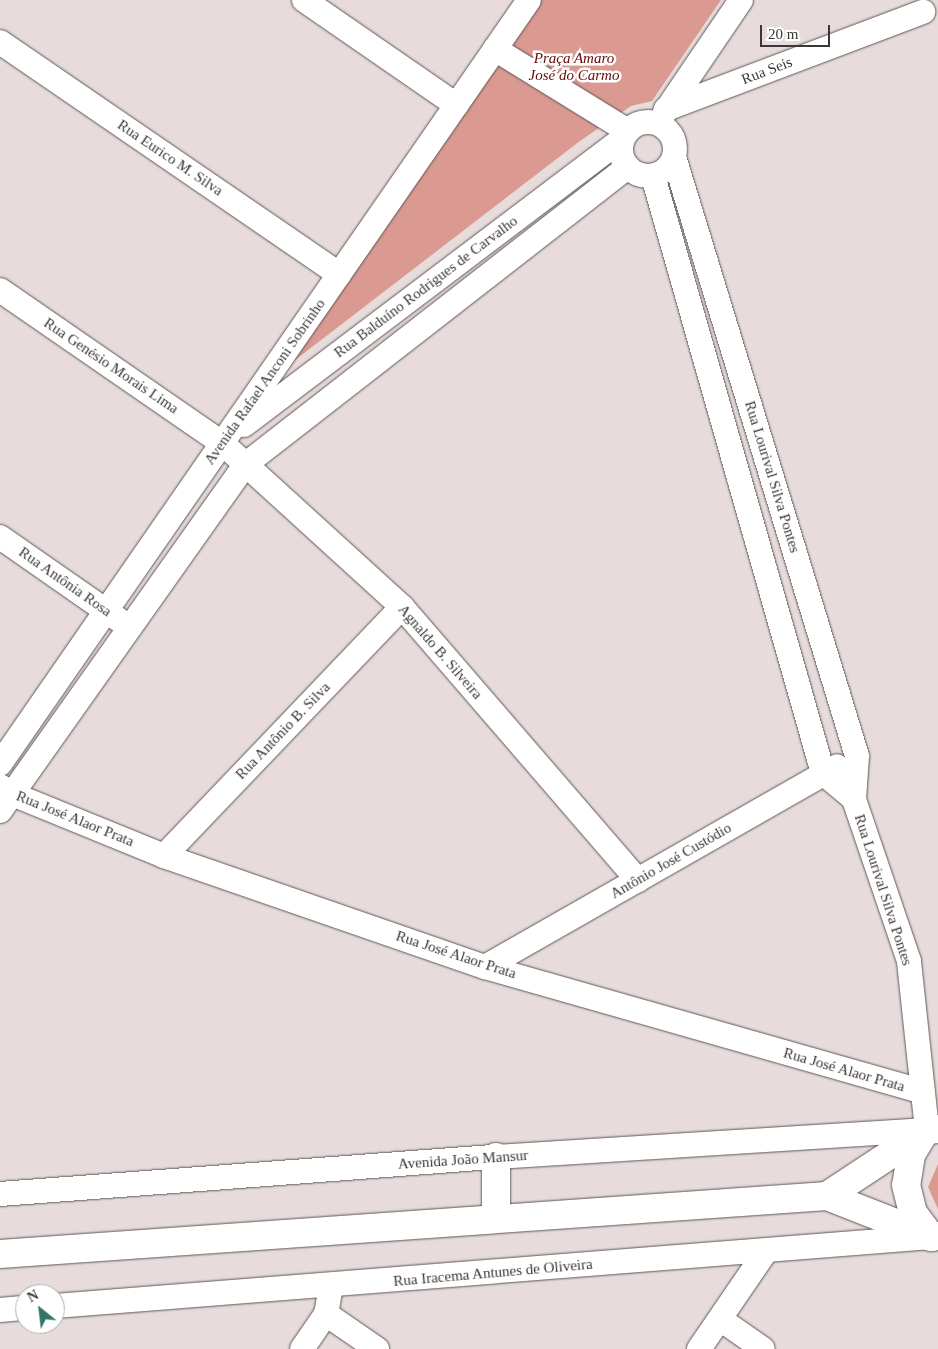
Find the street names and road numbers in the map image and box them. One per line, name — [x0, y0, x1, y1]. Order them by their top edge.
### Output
street label: Rua Seis — [739, 53, 795, 89]
street label: Rua Eurico M. Silva — [114, 116, 226, 200]
street label: Rua Balduíno Rodrigues de Carvalho — [331, 212, 521, 362]
street label: Avenida Rafael Anconi Sobrinho — [200, 295, 330, 469]
street label: Rua Genésio Morais Lima — [40, 314, 182, 418]
street label: Rua Lourival Silva Pontes — [740, 399, 804, 555]
street label: Rua Antônia Rosa — [15, 543, 115, 621]
street label: Agnaldo B. Silveira — [394, 601, 486, 703]
street label: Rua Antônio B. Silva — [232, 678, 334, 784]
street label: Rua José Alaor Prata — [13, 787, 137, 851]
street label: Rua Lourival Silva Pontes — [850, 812, 916, 968]
street label: Antônio José Custódio — [607, 819, 735, 903]
street label: Rua José Alaor Prata — [393, 927, 519, 983]
street label: Rua José Alaor Prata — [781, 1044, 907, 1096]
street label: Avenida João Mansur — [397, 1146, 529, 1174]
street label: Rua Iracema Antunes de Oliveira — [392, 1255, 594, 1291]

